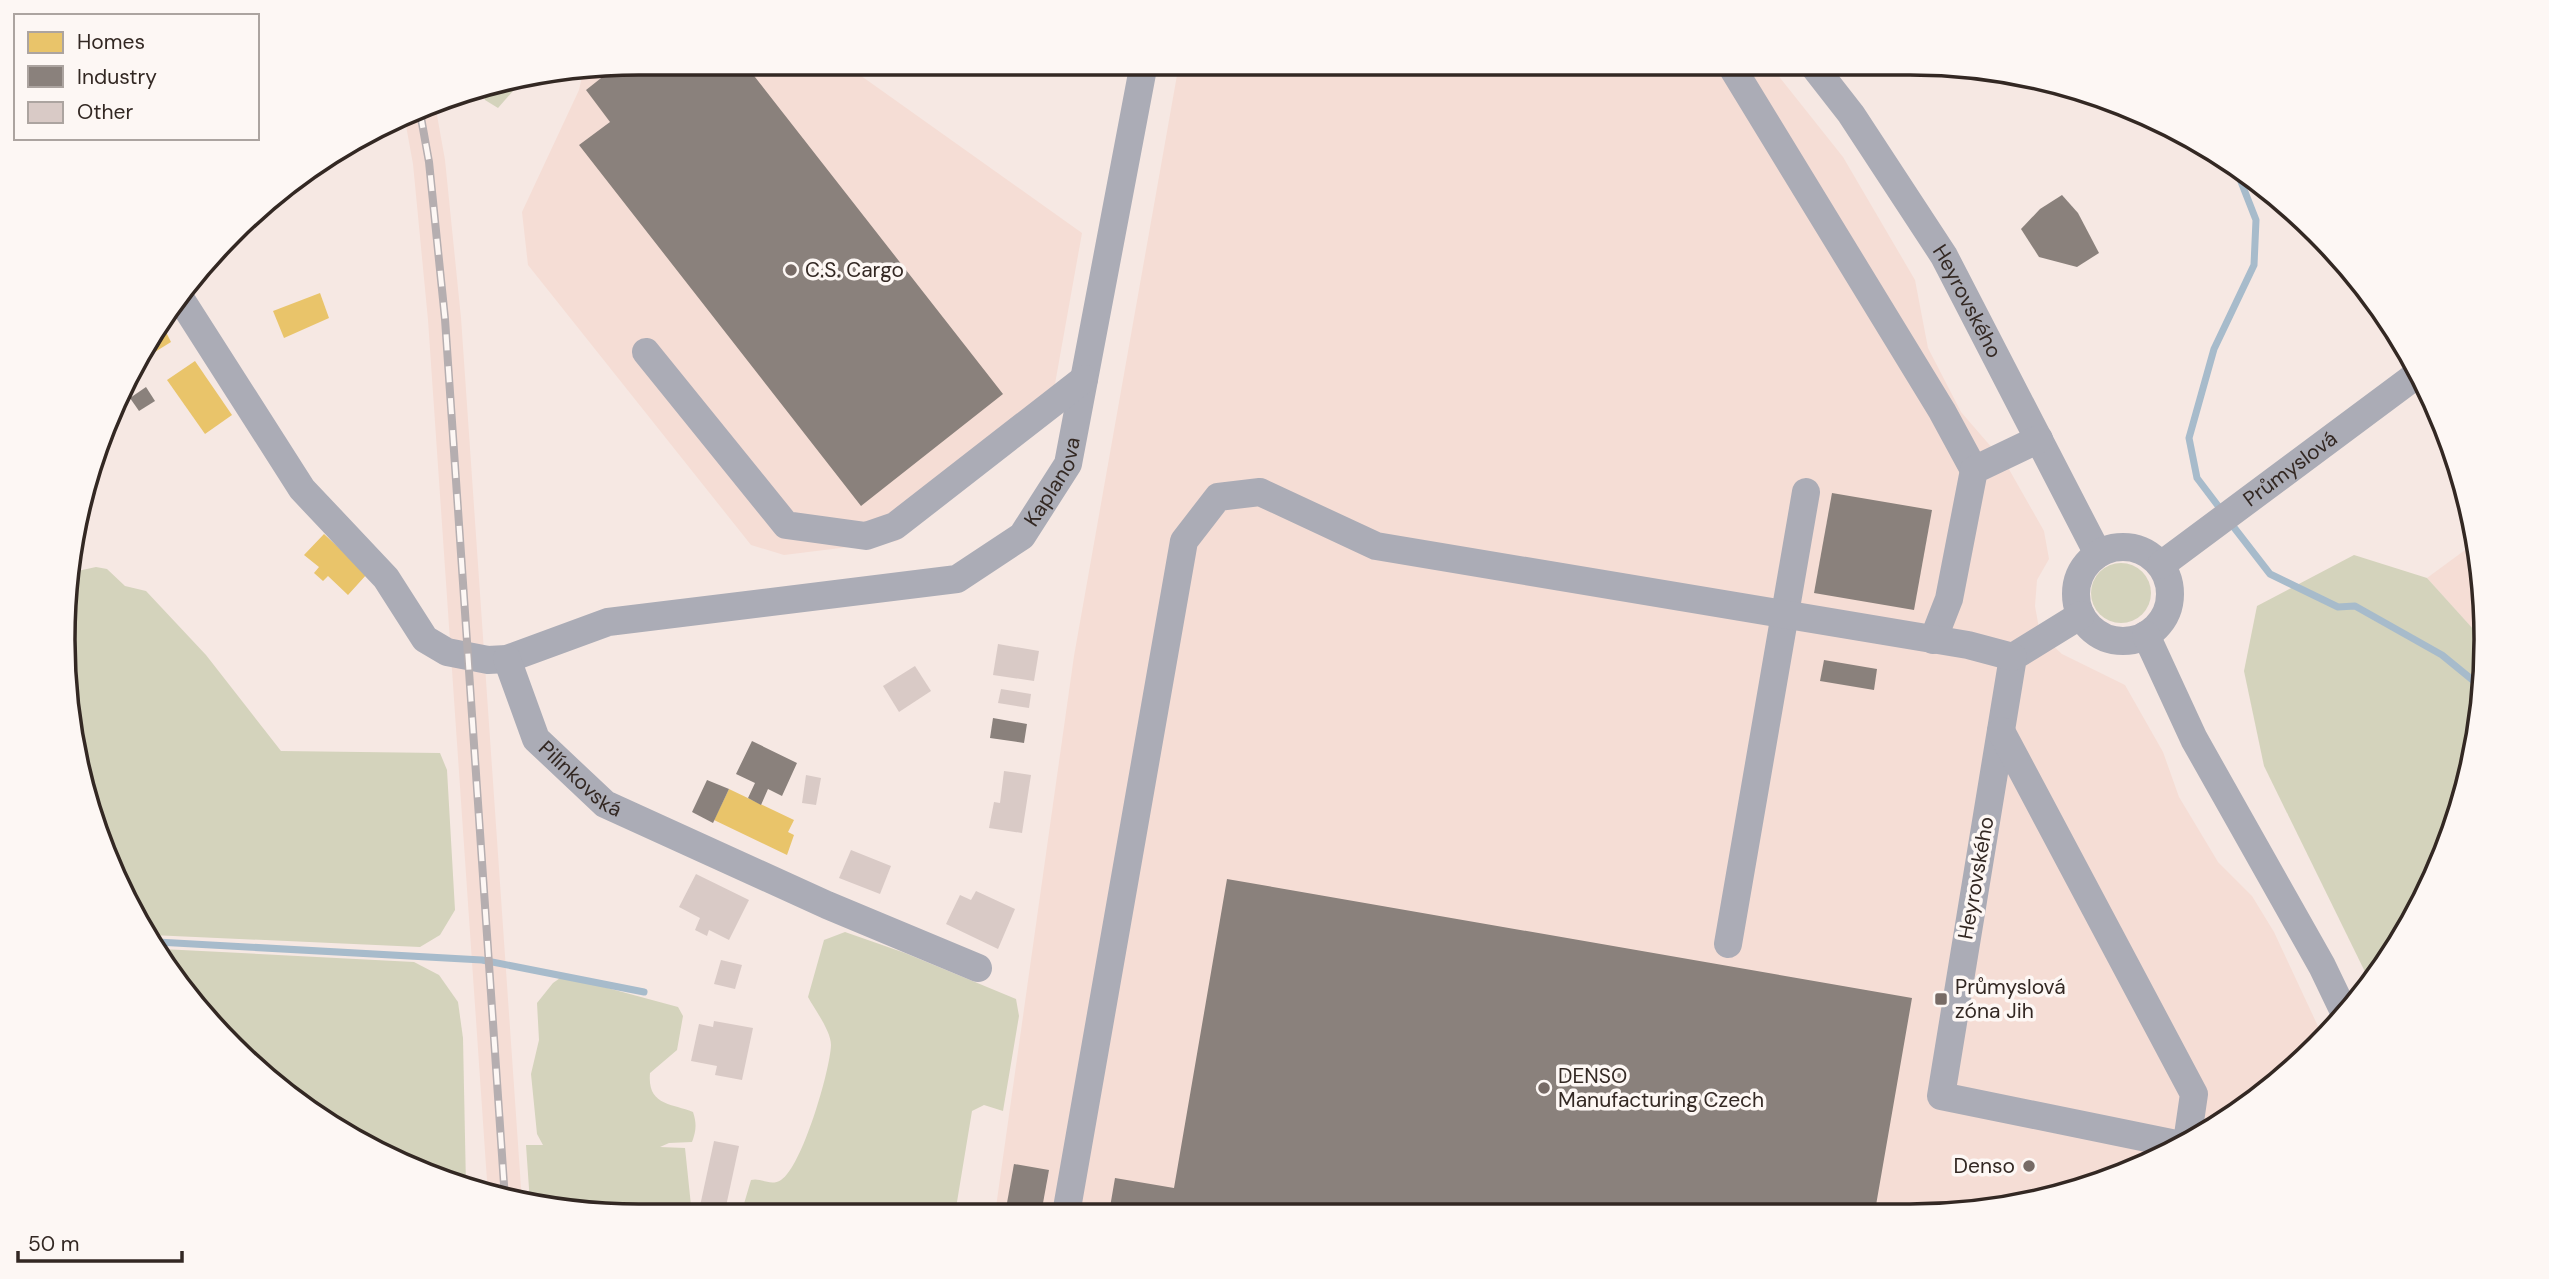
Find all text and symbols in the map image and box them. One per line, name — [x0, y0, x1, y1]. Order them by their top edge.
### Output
legend — [14, 14, 259, 140]
text: Homes — [77, 28, 145, 56]
text: Industry — [77, 63, 157, 91]
text: Other — [77, 98, 133, 126]
street label: Heyrovského — [1926, 239, 2008, 363]
place label: C.S. Cargo — [805, 256, 904, 284]
marker: C.S. Cargo — [783, 262, 799, 278]
street label: Průmyslová — [2237, 425, 2343, 513]
street label: Kaplanova — [1018, 435, 1087, 532]
street label: Pilínkovská — [532, 734, 626, 824]
street label: Heyrovského — [1951, 814, 2001, 942]
place label: Průmyslová zóna Jih — [1955, 973, 2066, 1025]
marker: Průmyslová zóna Jih — [1933, 991, 1949, 1007]
place label: DENSO Manufacturing Czech — [1558, 1062, 1764, 1114]
marker: DENSO Manufacturing Czech — [1536, 1080, 1552, 1096]
place label: Denso — [1954, 1152, 2015, 1180]
marker: Denso — [2021, 1158, 2037, 1174]
scale bar — [18, 1220, 182, 1264]
text: 50 m — [28, 1230, 79, 1258]

